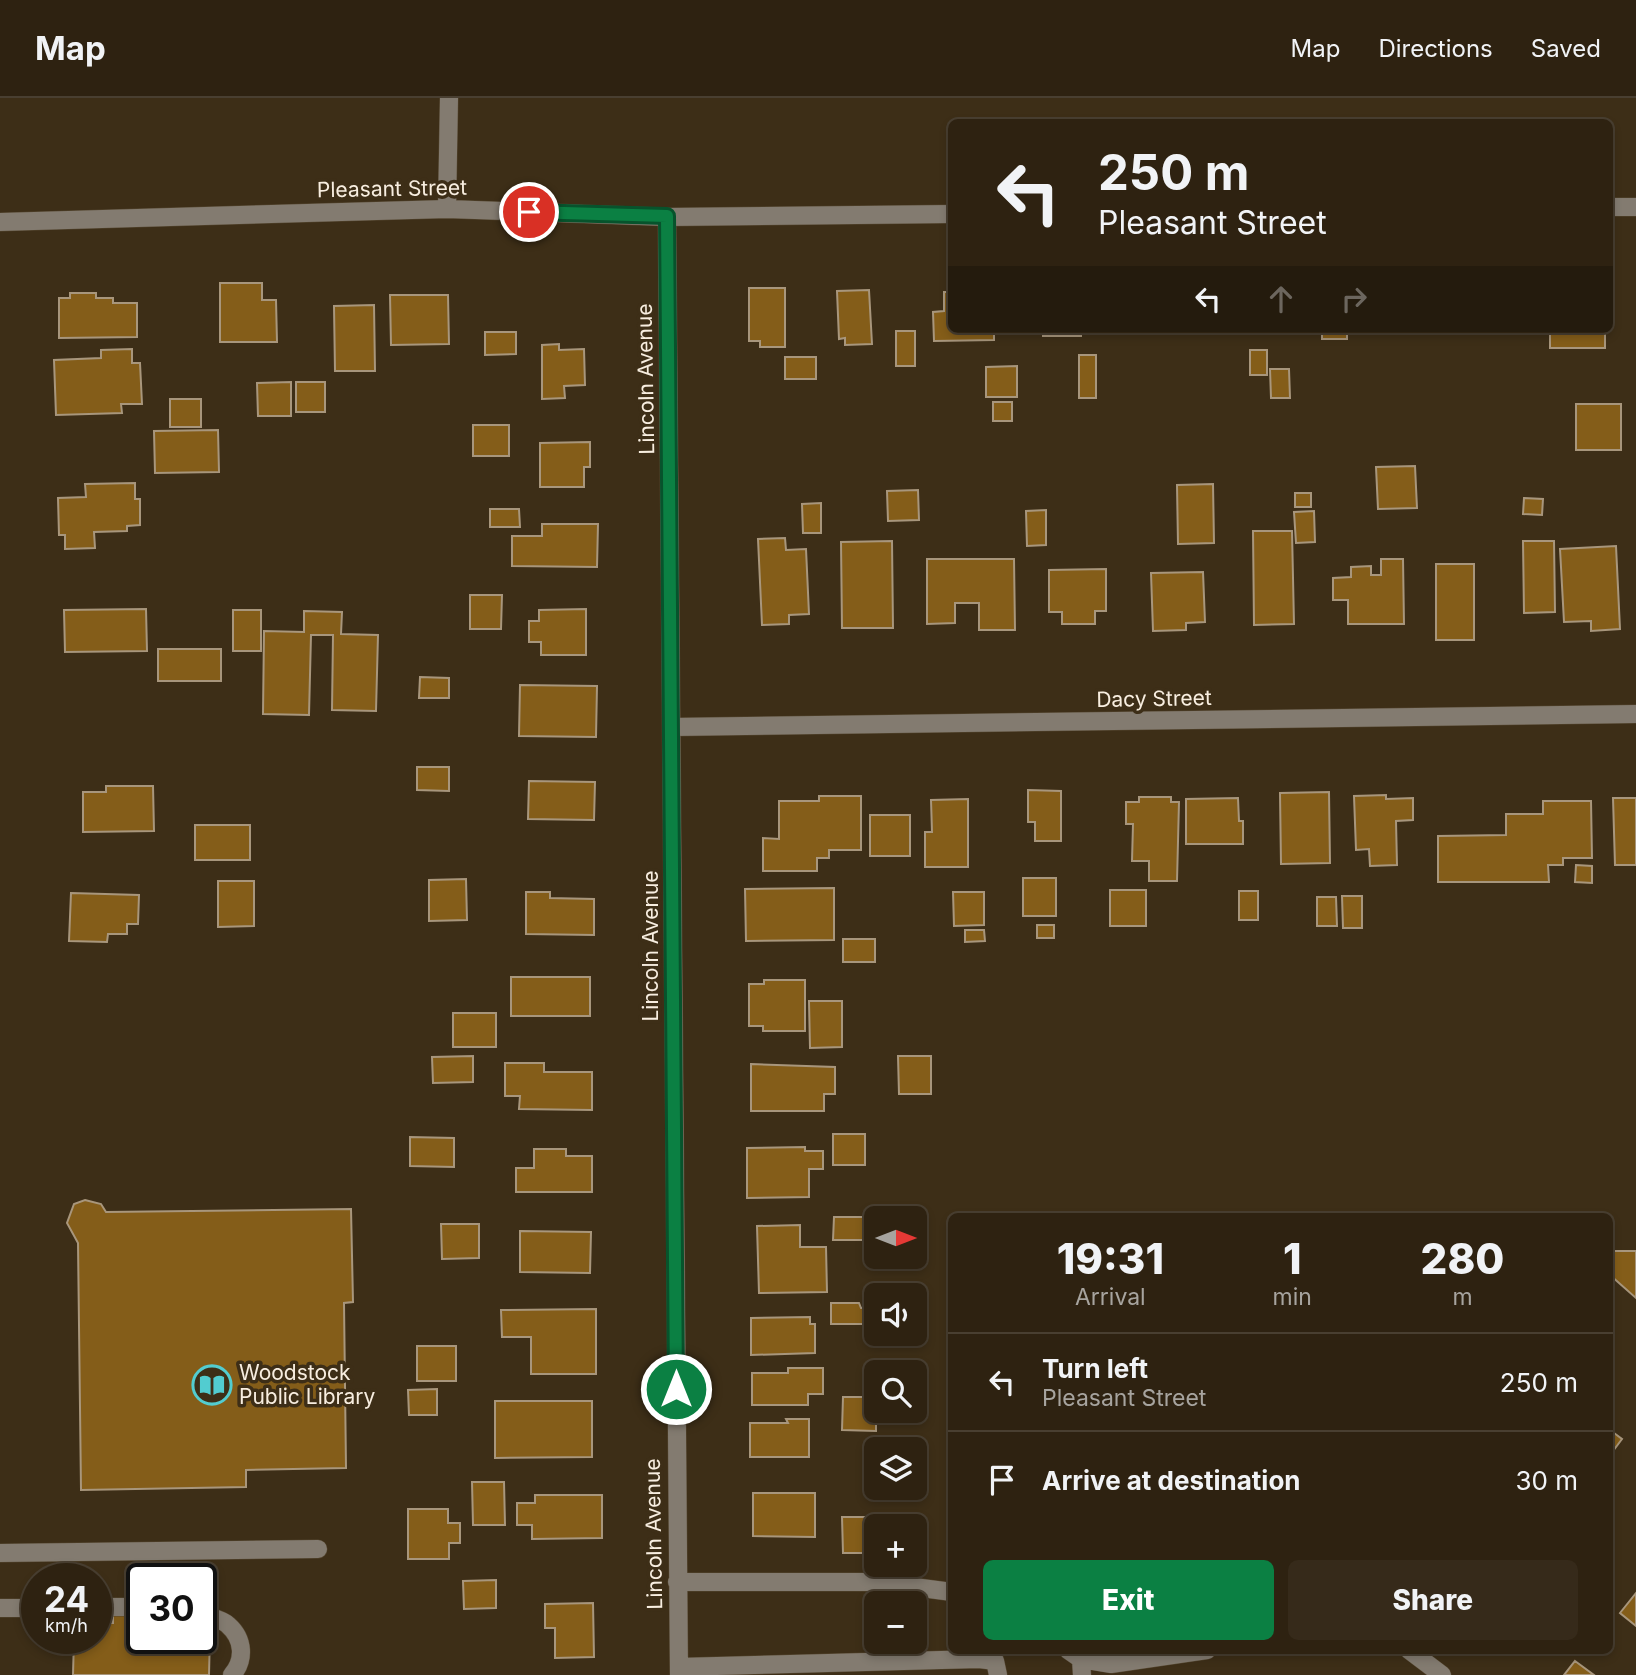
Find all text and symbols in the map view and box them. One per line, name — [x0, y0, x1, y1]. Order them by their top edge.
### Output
text: Map — [35, 28, 106, 68]
text: Map — [1291, 34, 1340, 63]
text: Directions — [1378, 34, 1493, 63]
text: Saved — [1531, 34, 1601, 63]
text: 250 m — [1098, 143, 1250, 202]
icon: left — [983, 147, 1074, 238]
street label: Pleasant Street — [317, 175, 467, 202]
pin — [499, 182, 559, 242]
icon: arrive — [510, 193, 548, 231]
text: Pleasant Street — [1098, 203, 1327, 242]
icon: left — [1189, 280, 1227, 318]
icon: ahead — [1262, 280, 1300, 318]
icon: right — [1335, 280, 1373, 318]
street label: Lincoln Avenue — [632, 303, 659, 455]
street label: Dacy Street — [1096, 685, 1212, 712]
street label: Lincoln Avenue — [638, 870, 663, 1022]
north arrow — [864, 1206, 928, 1269]
map controls — [864, 1206, 927, 1654]
text: 19:31 — [1057, 1233, 1164, 1284]
text: 1 — [1283, 1233, 1302, 1284]
text: 280 — [1421, 1233, 1504, 1284]
button: sound — [864, 1283, 927, 1346]
text: Arrival — [1075, 1283, 1146, 1311]
text: min — [1273, 1283, 1312, 1311]
text: m — [1452, 1283, 1473, 1311]
position arrow — [639, 1352, 713, 1426]
text: Turn left — [1042, 1353, 1148, 1384]
place label: Woodstock Public Library — [239, 1360, 376, 1409]
button: search — [864, 1360, 927, 1423]
icon: left — [983, 1363, 1021, 1401]
library icon: Woodstock Public Library — [191, 1364, 233, 1406]
text: 250 m — [1500, 1367, 1578, 1398]
text: Pleasant Street — [1042, 1384, 1206, 1412]
button: layers — [864, 1437, 927, 1500]
street label: Lincoln Avenue — [640, 1458, 667, 1610]
icon: arrive — [983, 1461, 1021, 1499]
text: Arrive at destination — [1042, 1465, 1301, 1496]
text: 30 m — [1515, 1465, 1578, 1496]
button: + — [864, 1514, 927, 1577]
button: Exit — [983, 1560, 1274, 1640]
button: Share — [1288, 1560, 1578, 1640]
speed limit sign: 30 — [126, 1563, 217, 1654]
text: 24 — [44, 1578, 89, 1620]
button: − — [864, 1591, 927, 1654]
text: km/h — [45, 1615, 88, 1636]

